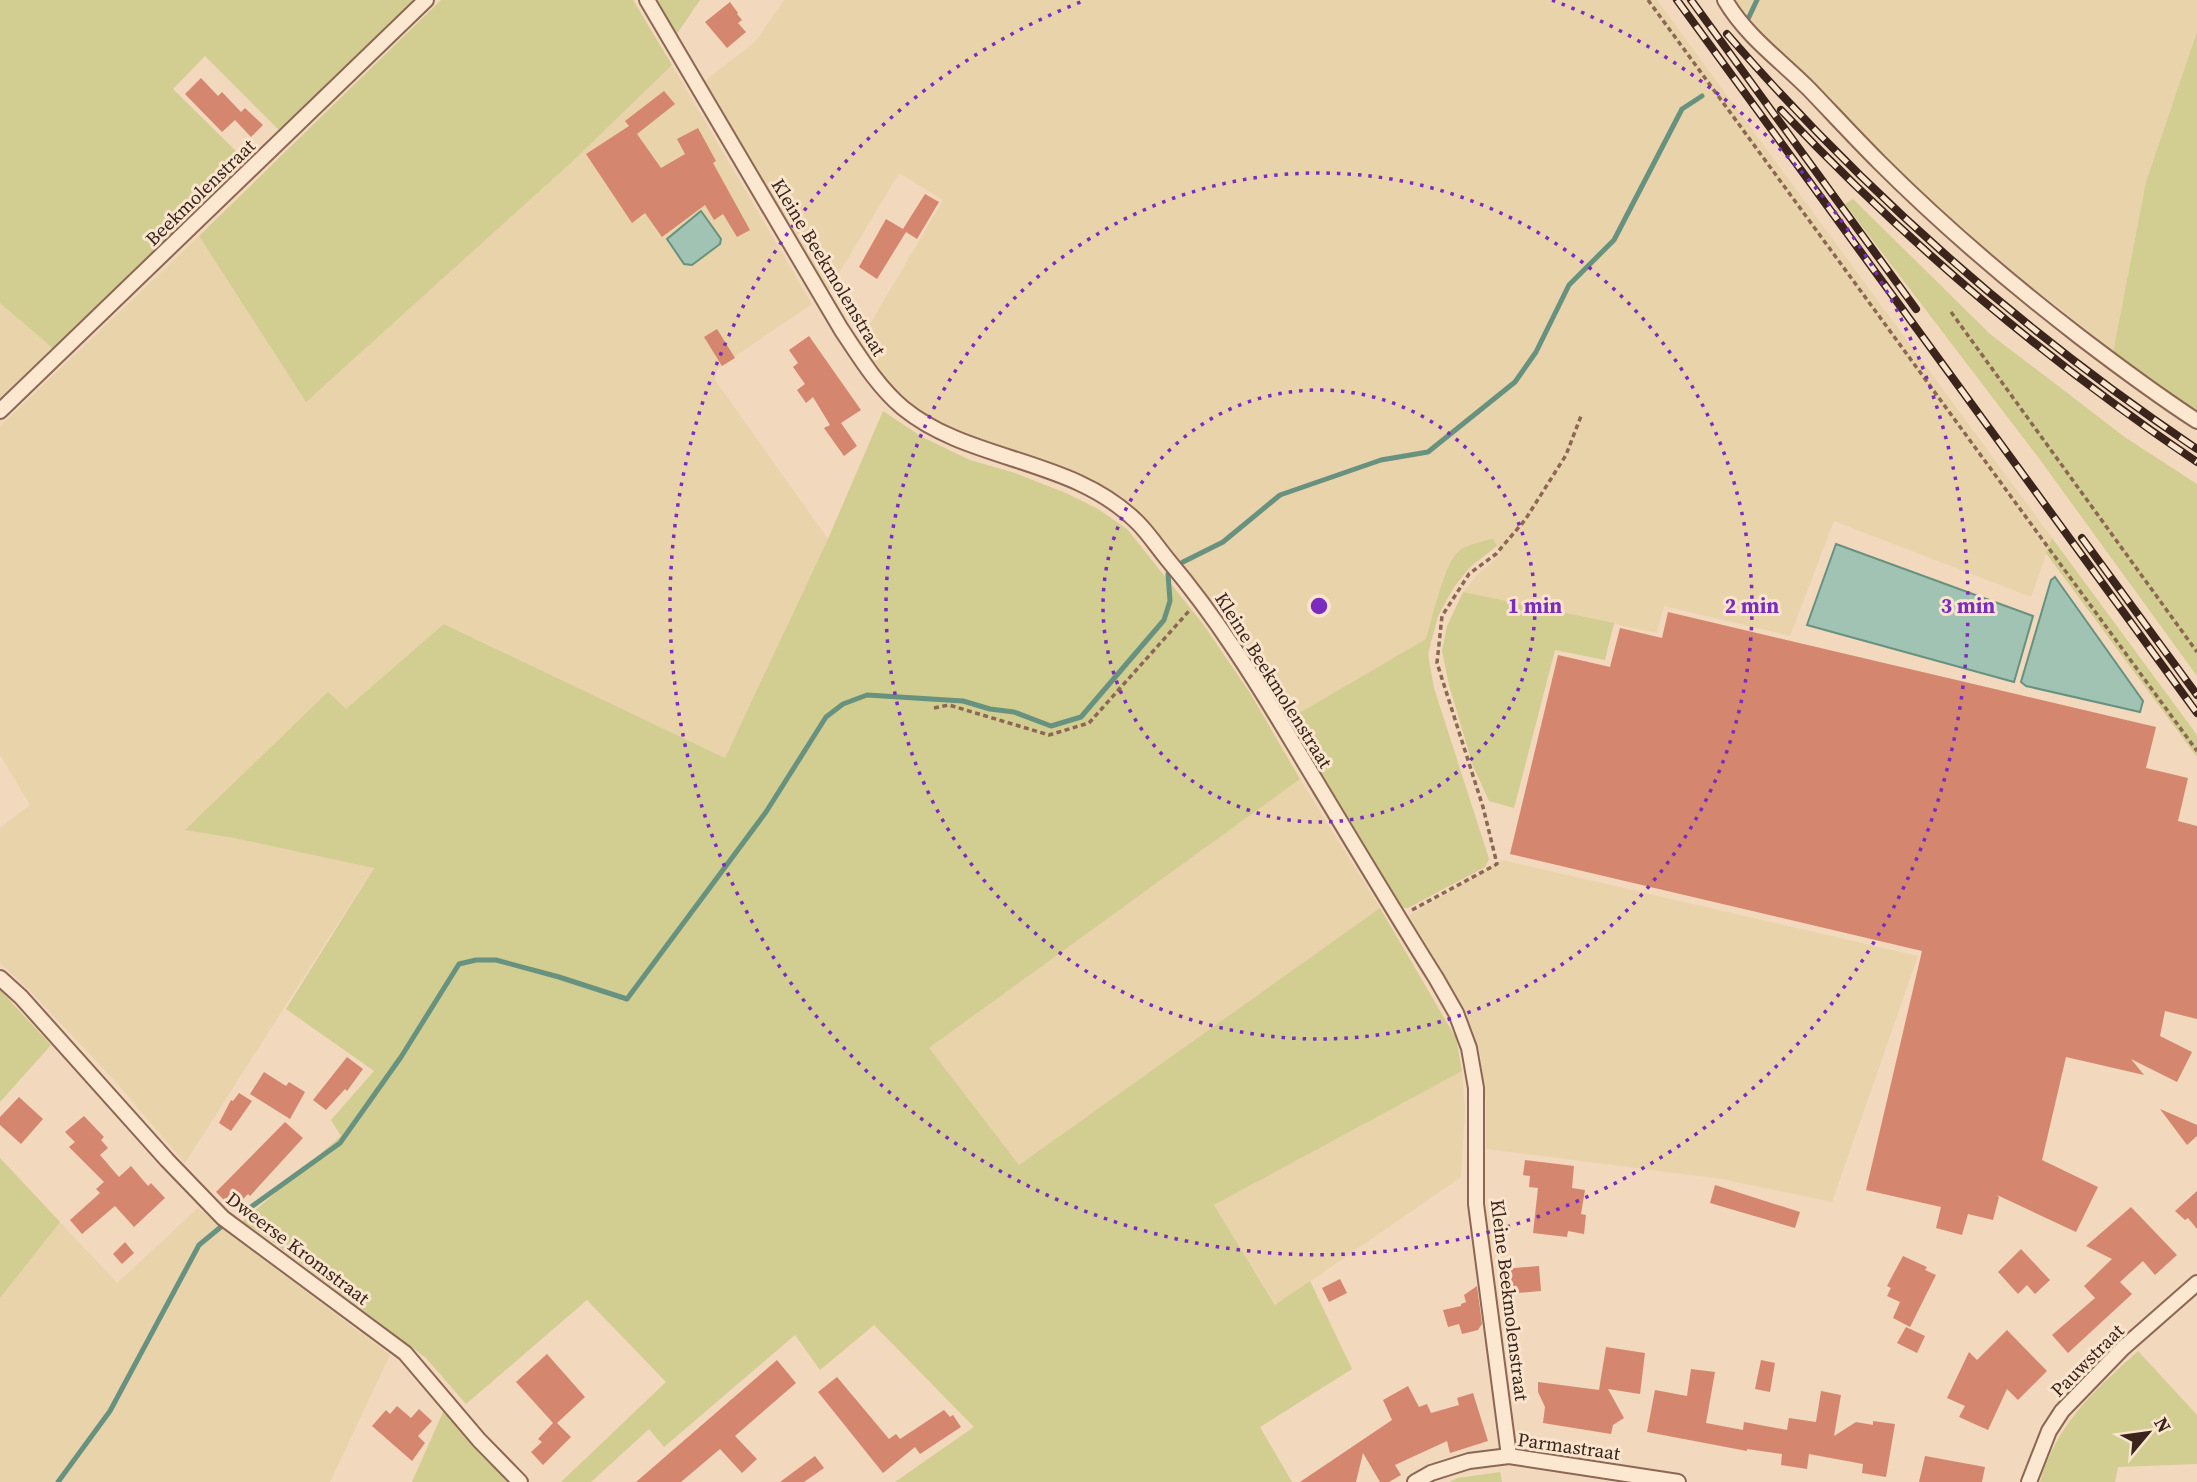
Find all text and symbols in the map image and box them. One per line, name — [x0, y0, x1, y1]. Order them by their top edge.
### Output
street label: Beekmolenstraat — [139, 132, 261, 251]
street label: Kleine Beekmolenstraat — [766, 173, 893, 361]
street label: Kleine Beekmolenstraat — [1209, 587, 1339, 774]
text: 1 min — [1508, 591, 1562, 620]
text: 2 min — [1725, 591, 1779, 620]
text: 3 min — [1941, 591, 1995, 620]
centre of rings — [1307, 594, 1331, 618]
street label: Dweerse Kromstraat — [221, 1186, 376, 1311]
street label: Kleine Beekmolenstraat — [1485, 1198, 1535, 1403]
street label: Pauwstraat — [2045, 1317, 2130, 1402]
north arrow — [2113, 1398, 2183, 1468]
text: N — [2148, 1412, 2178, 1437]
street label: Parmastraat — [1516, 1426, 1623, 1466]

